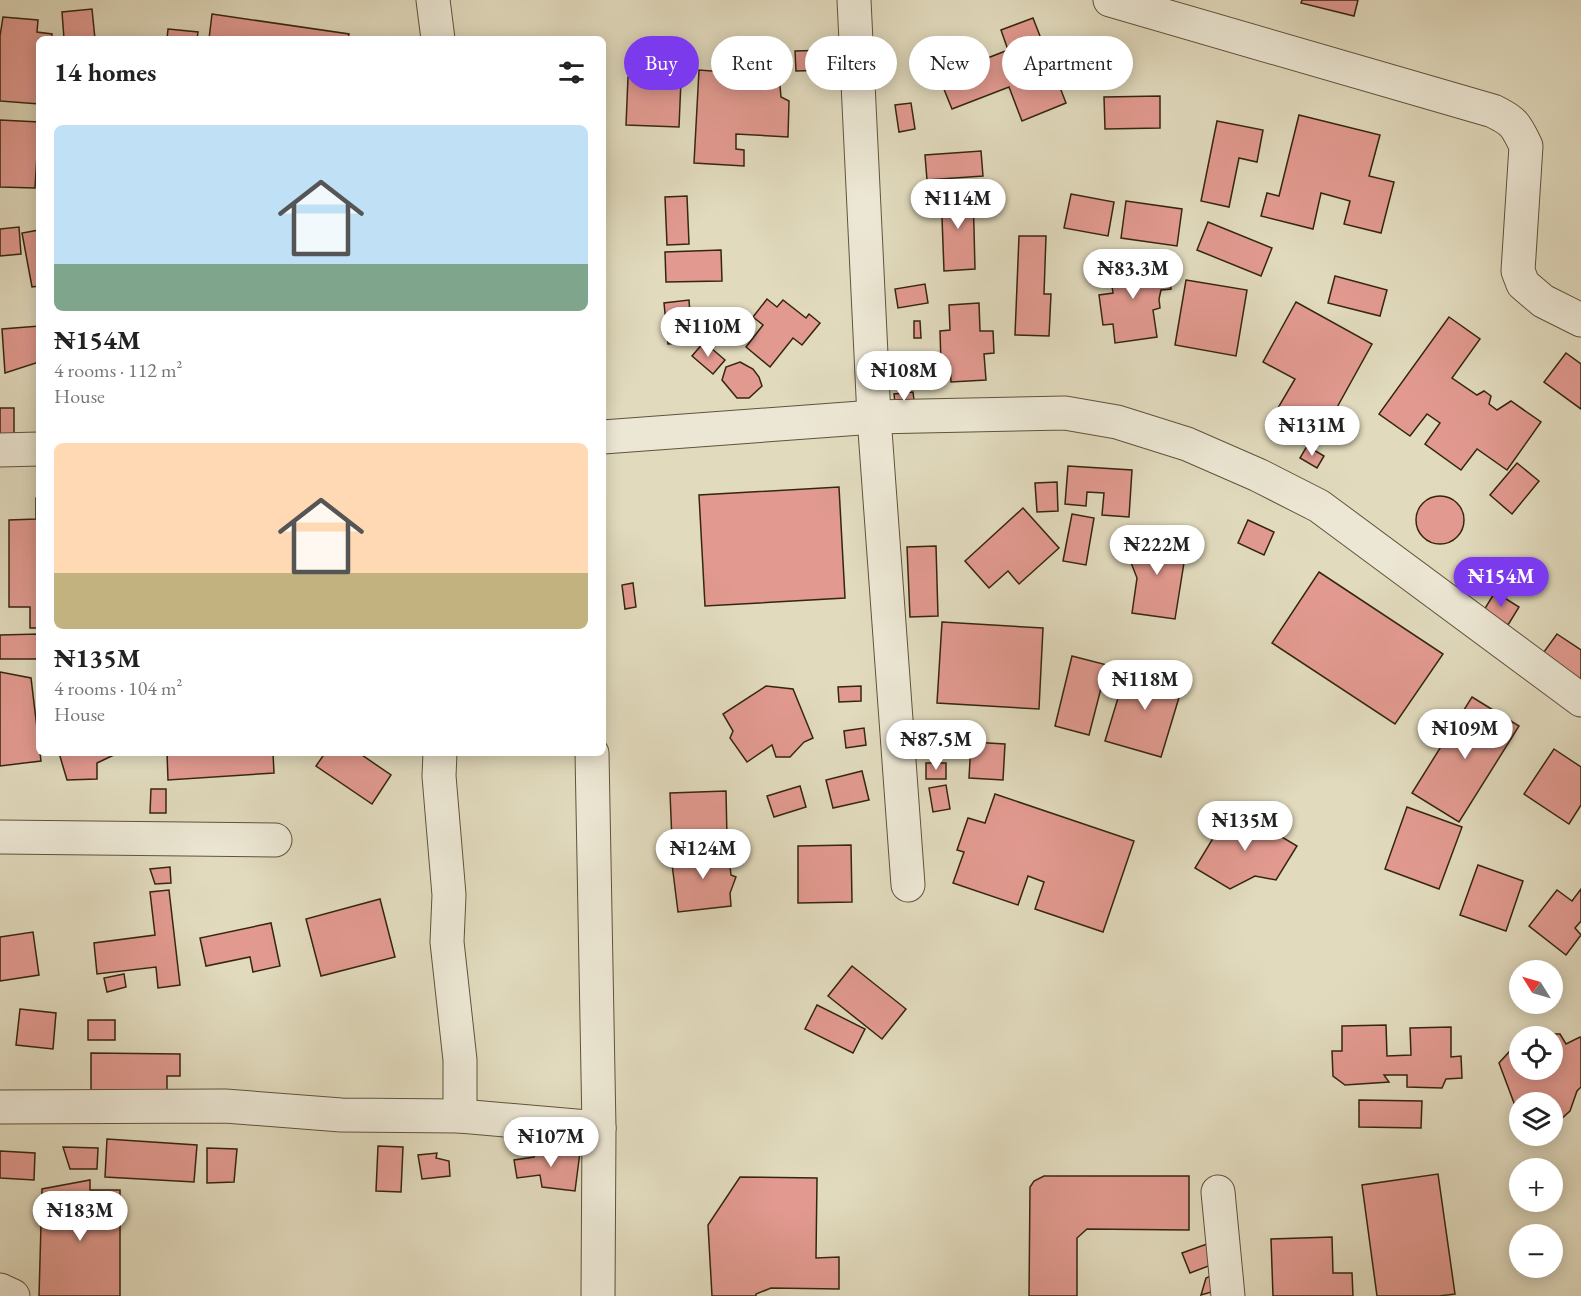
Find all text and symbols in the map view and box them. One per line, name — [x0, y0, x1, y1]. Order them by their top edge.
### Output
chip: Buy — [624, 36, 699, 90]
chip: Rent — [711, 36, 793, 90]
chip: Filters — [805, 36, 897, 90]
chip: New — [909, 36, 990, 90]
chip: Apartment — [1002, 36, 1133, 90]
text: 14 homes — [54, 55, 156, 89]
icon: filters — [555, 56, 588, 89]
icon: home — [267, 164, 375, 272]
pin: ₦114M — [916, 179, 1000, 230]
text: ₦114M — [925, 185, 991, 211]
pin: ₦83.3M — [1084, 249, 1182, 300]
text: ₦83.3M — [1097, 255, 1169, 281]
pin: ₦110M — [666, 307, 750, 358]
text: ₦110M — [675, 313, 741, 339]
text: ₦154M — [54, 323, 141, 357]
pin: ₦108M — [862, 351, 946, 402]
text: 4 rooms · 112 m² — [54, 357, 182, 383]
text: ₦108M — [871, 357, 937, 383]
text: House — [54, 383, 105, 409]
pin: ₦131M — [1270, 406, 1354, 457]
text: ₦131M — [1279, 412, 1345, 438]
icon: home — [267, 482, 375, 590]
pin: ₦222M — [1115, 525, 1199, 576]
text: ₦222M — [1124, 531, 1190, 557]
pin: ₦154M — [1459, 557, 1543, 608]
text: ₦154M — [1468, 563, 1534, 589]
text: ₦135M — [54, 641, 141, 675]
pin: ₦118M — [1103, 660, 1187, 711]
text: ₦118M — [1112, 666, 1178, 692]
text: 4 rooms · 104 m² — [54, 675, 182, 701]
text: House — [54, 701, 105, 727]
pin: ₦109M — [1423, 709, 1507, 760]
text: ₦109M — [1432, 715, 1498, 741]
pin: ₦87.5M — [887, 720, 985, 771]
text: ₦87.5M — [900, 726, 972, 752]
pin: ₦135M — [1203, 801, 1287, 852]
text: ₦135M — [1212, 807, 1278, 833]
pin: ₦124M — [661, 829, 745, 880]
text: ₦124M — [670, 835, 736, 861]
north arrow — [1509, 960, 1563, 1014]
map controls — [1509, 960, 1563, 1278]
button: locate — [1509, 1026, 1563, 1080]
button: layers — [1509, 1092, 1563, 1146]
pin: ₦107M — [509, 1117, 593, 1168]
text: ₦107M — [518, 1123, 584, 1149]
button: + — [1509, 1158, 1563, 1212]
pin: ₦183M — [38, 1191, 122, 1242]
text: ₦183M — [47, 1197, 113, 1223]
button: − — [1509, 1224, 1563, 1278]

